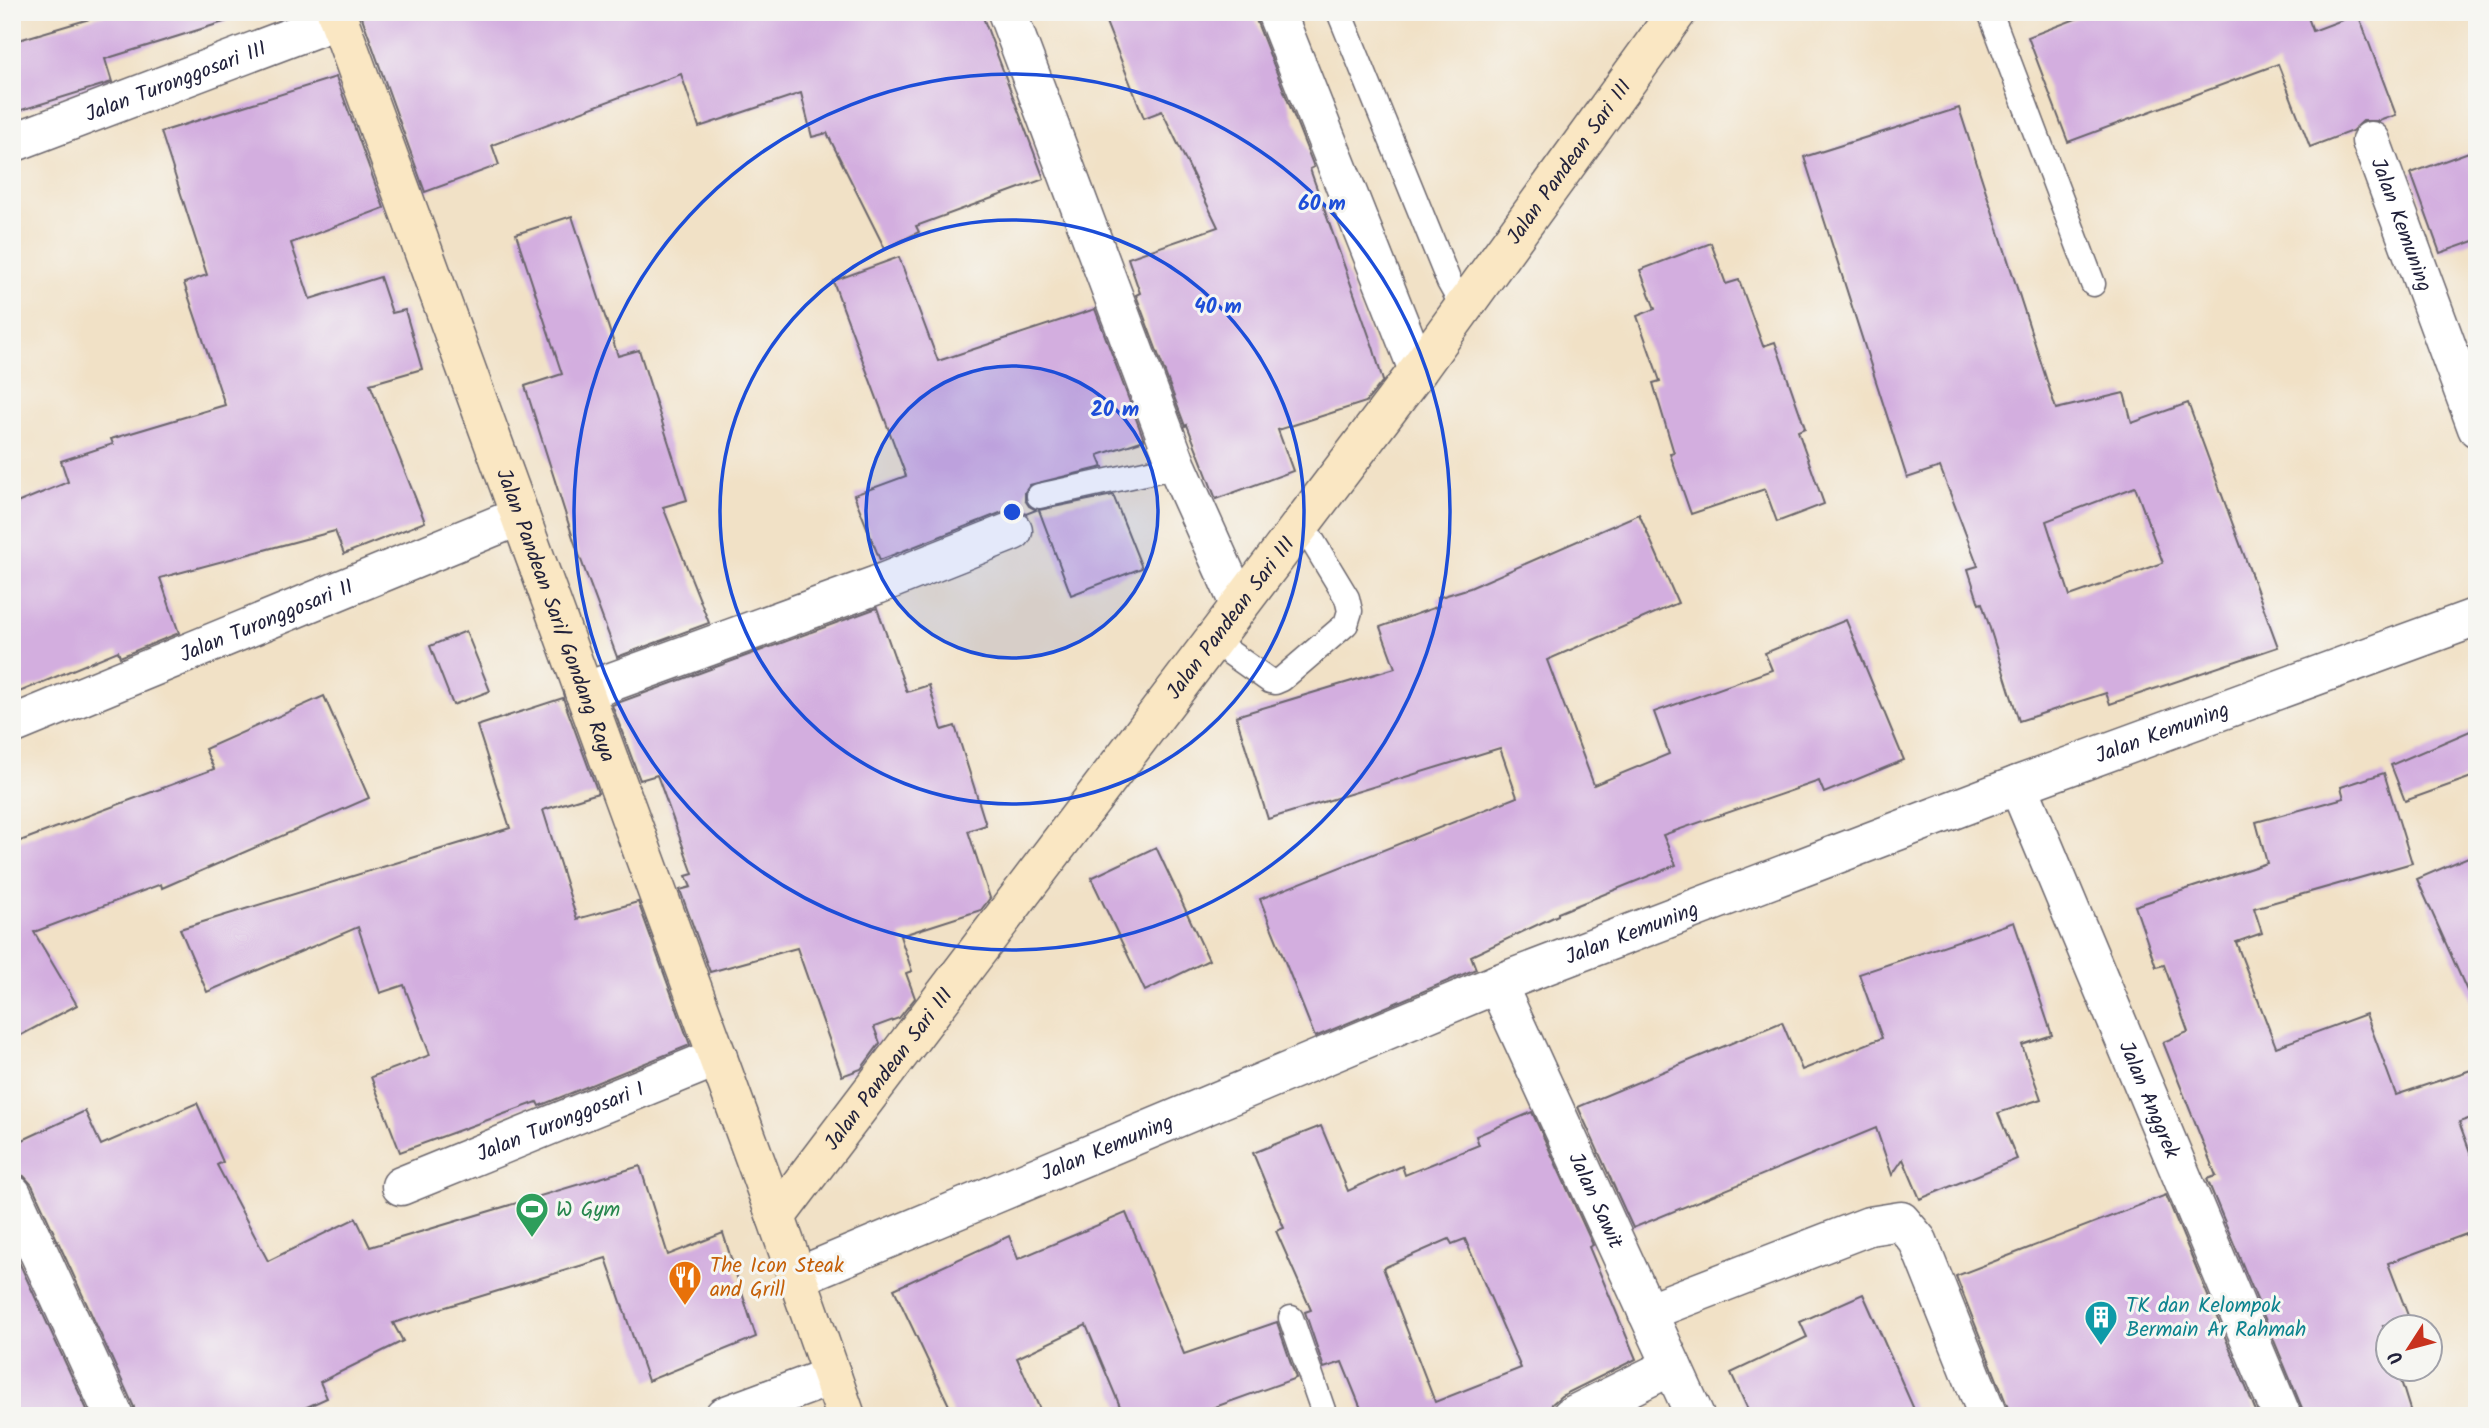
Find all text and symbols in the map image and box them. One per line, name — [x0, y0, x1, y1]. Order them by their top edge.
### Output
street label: Jalan Turonggosari III — [81, 33, 272, 132]
street label: Jalan Pandean Sari III — [1499, 73, 1641, 252]
street label: Jalan Kemuning — [2361, 153, 2440, 297]
text: 60 m — [1298, 188, 1346, 221]
text: 40 m — [1194, 291, 1242, 324]
text: 20 m — [1091, 394, 1139, 427]
street label: Jalan Pandean Sari/ Gondang Raya — [486, 464, 624, 767]
centre of rings — [1000, 500, 1024, 524]
street label: Jalan Pandean Sari III — [1159, 530, 1304, 707]
street label: Jalan Turonggosari II — [175, 571, 359, 672]
street label: Jalan Kemuning — [2091, 694, 2234, 773]
street label: Jalan Kemuning — [1561, 893, 1704, 974]
street label: Jalan Pandean Sari III — [817, 981, 962, 1158]
street label: Jalan Anggrek — [2109, 1036, 2188, 1164]
street label: Jalan Turonggosari I — [472, 1074, 650, 1171]
street label: Jalan Kemuning — [1036, 1106, 1179, 1191]
street label: Jalan Sawit — [1558, 1147, 1632, 1255]
sports icon: W Gym — [513, 1190, 551, 1239]
place label: W Gym — [556, 1194, 620, 1227]
place label: The Icon Steak and Grill — [710, 1250, 844, 1307]
restaurant icon: The Icon Steak and Grill — [666, 1258, 704, 1307]
place label: TK dan Kelompok Bermain Ar Rahmah — [2126, 1290, 2306, 1347]
building icon: TK dan Kelompok Bermain Ar Rahmah — [2082, 1298, 2120, 1347]
north arrow — [2374, 1312, 2444, 1382]
text: U — [2381, 1343, 2412, 1370]

